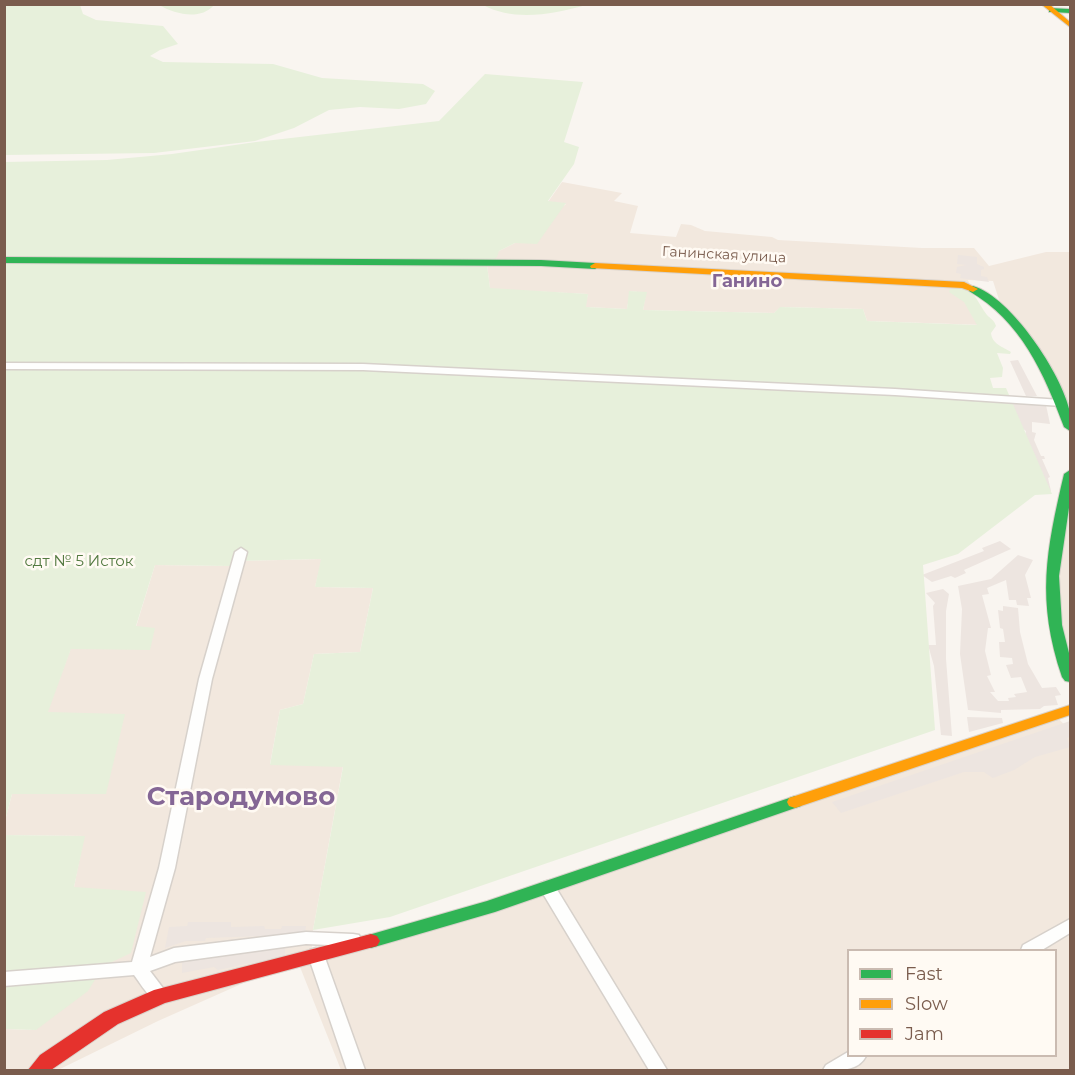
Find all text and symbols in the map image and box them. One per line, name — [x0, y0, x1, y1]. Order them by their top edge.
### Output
street label: Ганинская улица — [662, 243, 786, 267]
district label: Ганино — [712, 271, 782, 293]
park label: сдт № 5 Исток — [25, 553, 133, 571]
district label: Стародумово — [147, 781, 335, 813]
legend — [847, 949, 1057, 1057]
text: Fast — [905, 963, 943, 985]
text: Slow — [905, 993, 948, 1015]
text: Jam — [905, 1023, 944, 1045]

